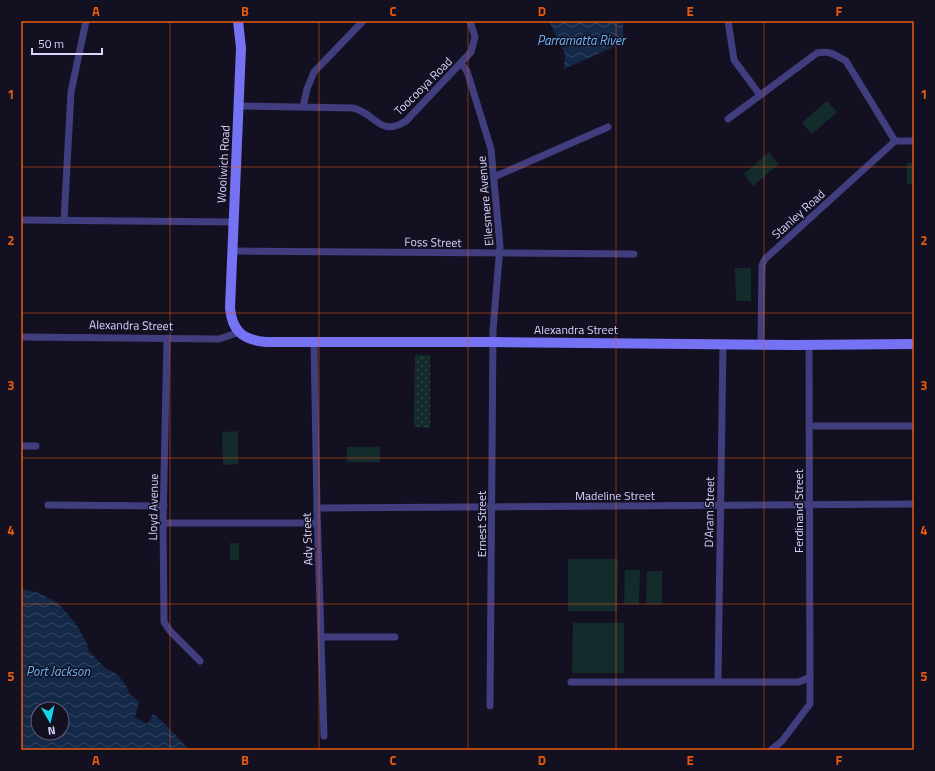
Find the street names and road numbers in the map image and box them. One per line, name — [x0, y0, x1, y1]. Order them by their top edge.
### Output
street label: Toocooya Road — [389, 52, 457, 120]
street label: Woolwich Road — [211, 125, 235, 203]
street label: Ellesmere Avenue — [472, 155, 498, 247]
street label: Stanley Road — [767, 185, 829, 243]
street label: Foss Street — [404, 232, 463, 252]
street label: Alexandra Street — [89, 315, 174, 335]
street label: Alexandra Street — [534, 320, 619, 339]
street label: Ferdinand Street — [789, 468, 808, 553]
street label: Lloyd Avenue — [143, 473, 163, 541]
street label: D'Aram Street — [699, 476, 719, 547]
street label: Madeline Street — [575, 486, 656, 505]
street label: Ernest Street — [472, 490, 491, 557]
street label: Ady Street — [297, 512, 317, 566]

